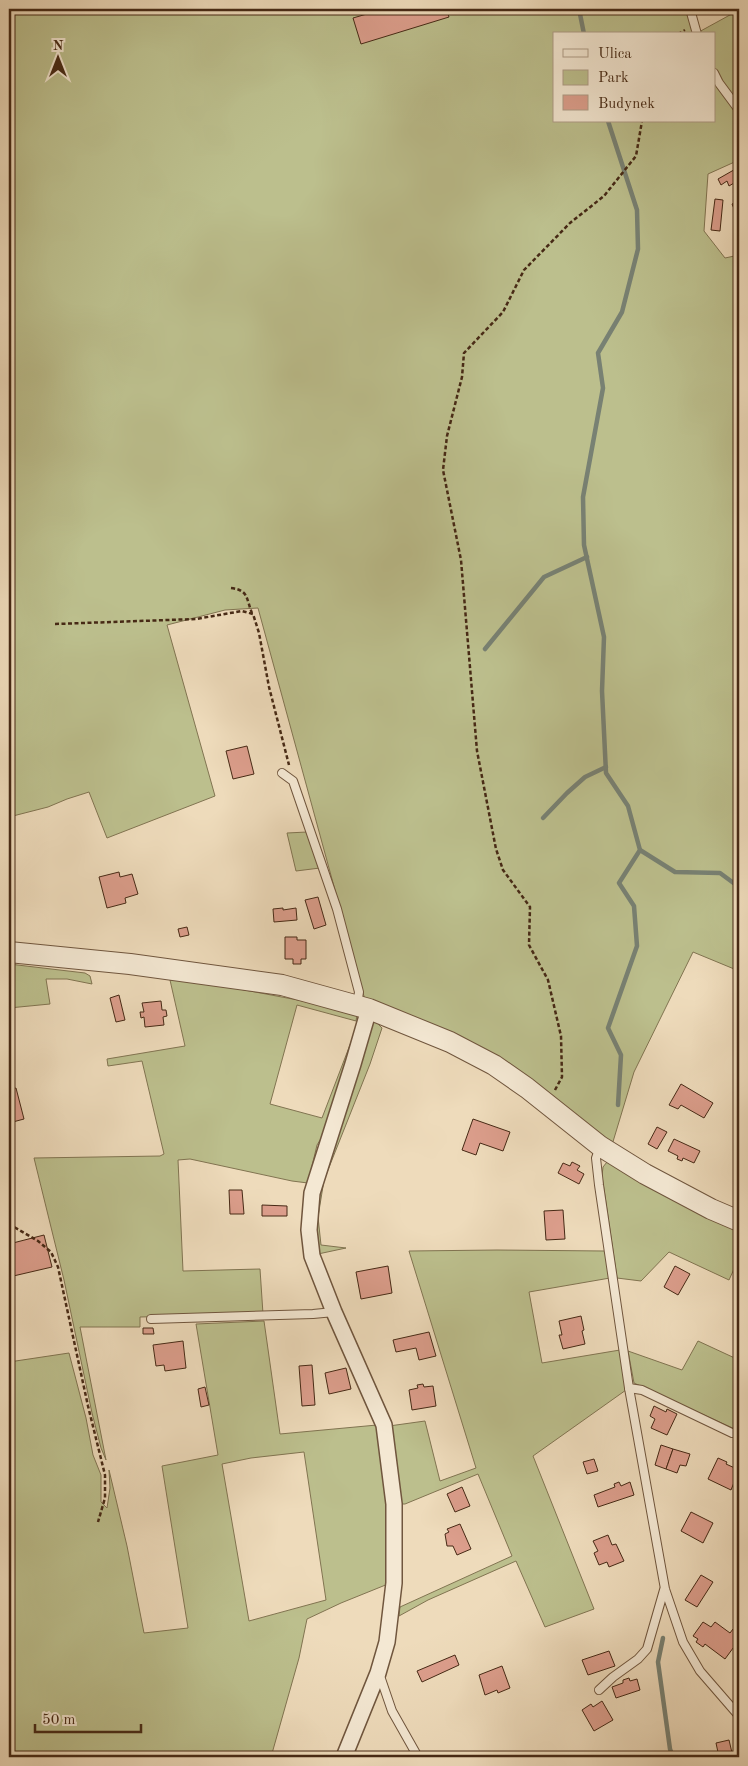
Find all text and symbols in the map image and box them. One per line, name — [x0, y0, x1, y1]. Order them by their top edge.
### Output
north arrow — [32, 32, 82, 82]
legend — [553, 32, 716, 122]
text: N — [53, 39, 64, 53]
text: Ulica — [598, 47, 632, 62]
text: Park — [598, 71, 629, 86]
text: Budynek — [598, 97, 655, 112]
scale bar — [35, 1701, 141, 1733]
text: 50 m — [42, 1713, 76, 1728]

